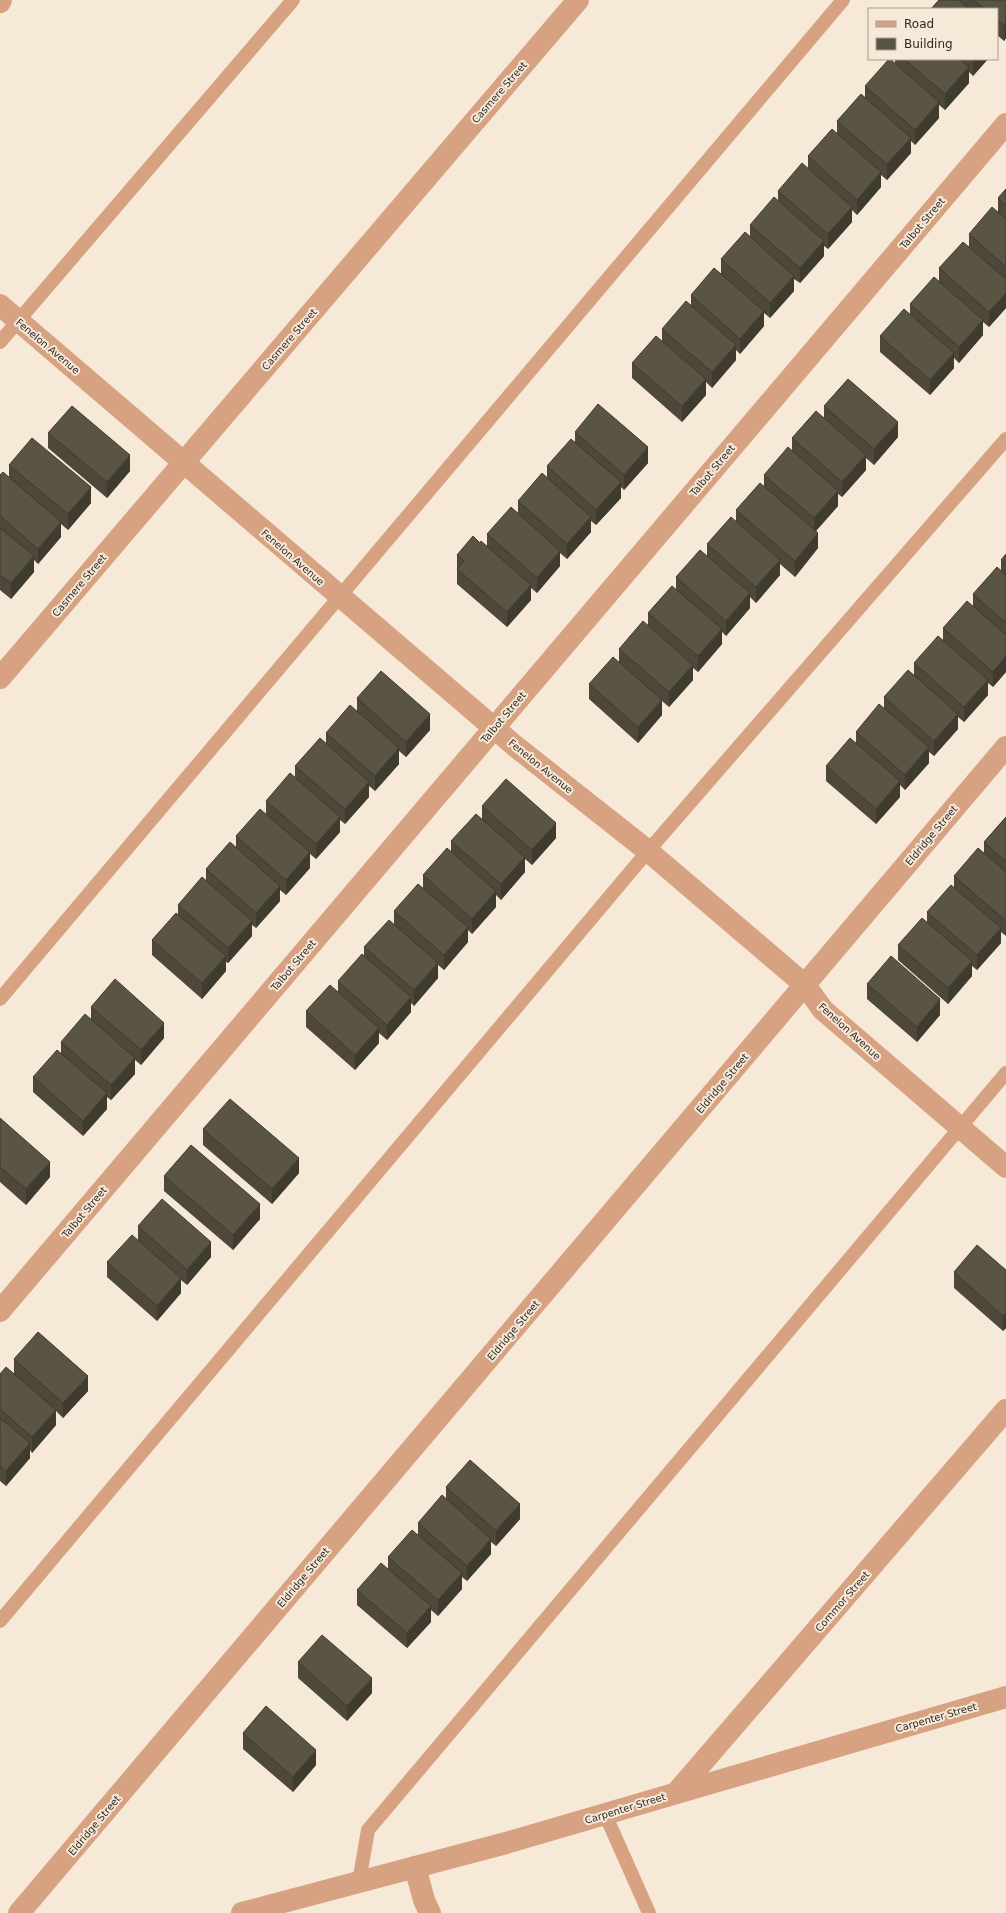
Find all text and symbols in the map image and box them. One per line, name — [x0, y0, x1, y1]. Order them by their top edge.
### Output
legend — [868, 8, 998, 60]
text: Road — [904, 17, 934, 31]
text: Building — [904, 37, 953, 51]
street label: Casmere Street — [470, 59, 529, 125]
street label: Talbot Street — [897, 195, 947, 252]
street label: Casmere Street — [260, 306, 319, 372]
street label: Fenelon Avenue — [14, 317, 82, 376]
street label: Talbot Street — [687, 442, 737, 499]
street label: Fenelon Avenue — [259, 527, 326, 588]
street label: Casmere Street — [50, 552, 109, 619]
street label: Talbot Street — [478, 689, 528, 746]
street label: Fenelon Avenue — [506, 737, 575, 796]
street label: Eldridge Street — [903, 803, 960, 867]
street label: Talbot Street — [268, 937, 318, 994]
street label: Fenelon Avenue — [816, 1001, 883, 1062]
street label: Eldridge Street — [694, 1051, 751, 1115]
street label: Talbot Street — [59, 1184, 109, 1241]
street label: Eldridge Street — [485, 1298, 542, 1362]
street label: Eldridge Street — [275, 1545, 332, 1609]
street label: Commor Street — [813, 1569, 872, 1634]
street label: Carpenter Street — [894, 1701, 978, 1734]
street label: Carpenter Street — [583, 1791, 667, 1826]
street label: Eldridge Street — [66, 1793, 123, 1857]

